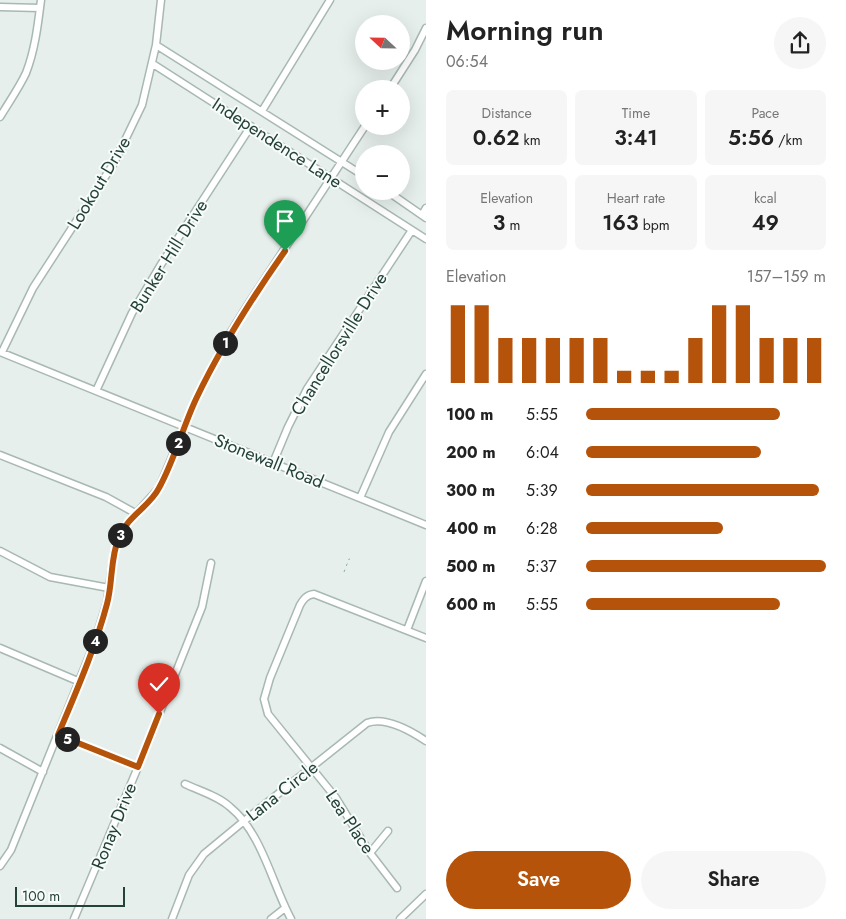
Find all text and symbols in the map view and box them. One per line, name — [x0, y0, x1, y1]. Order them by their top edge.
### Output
text: Morning run — [446, 10, 604, 51]
north arrow — [355, 15, 410, 70]
map controls — [355, 15, 410, 200]
button: share — [774, 17, 826, 69]
text: 06:54 — [446, 50, 488, 73]
button: + — [355, 80, 410, 135]
street label: Independence Lane — [207, 91, 347, 195]
text: Distance — [482, 103, 532, 123]
text: Time — [622, 103, 650, 123]
text: Pace — [751, 103, 779, 123]
text: 0.62 — [473, 123, 519, 153]
text: 3:41 — [614, 123, 658, 153]
text: 5:56 — [728, 123, 774, 153]
text: km — [519, 130, 541, 150]
text: /km — [774, 130, 803, 150]
street label: Lookout Drive — [61, 132, 137, 234]
button: − — [355, 145, 410, 200]
text: Elevation — [480, 188, 533, 208]
text: Heart rate — [607, 188, 665, 208]
text: kcal — [754, 188, 777, 208]
street label: Bunker Hill Drive — [124, 195, 214, 317]
pin — [264, 200, 306, 251]
icon: arrive — [271, 207, 299, 235]
text: 3 — [493, 208, 505, 238]
text: 163 — [602, 208, 639, 238]
text: 49 — [752, 208, 779, 238]
text: m — [505, 215, 521, 235]
text: bpm — [639, 215, 670, 235]
text: Elevation — [446, 265, 506, 288]
text: 157–159 m — [747, 265, 826, 288]
street label: Chancellorsville Drive — [284, 267, 394, 421]
pin: 1 — [212, 330, 238, 356]
text: 1 — [222, 333, 229, 353]
text: 100 m — [446, 403, 493, 426]
text: 5:55 — [526, 403, 558, 426]
street label: Stonewall Road — [210, 427, 328, 495]
pin: 2 — [166, 430, 190, 456]
text: 2 — [174, 433, 183, 453]
text: 200 m — [446, 441, 496, 464]
text: 6:04 — [526, 441, 559, 464]
text: 300 m — [446, 479, 495, 502]
text: 5:39 — [526, 479, 558, 502]
text: 400 m — [446, 517, 496, 540]
text: 6:28 — [526, 517, 558, 540]
pin: 3 — [108, 522, 132, 548]
text: 3 — [116, 525, 125, 545]
text: 500 m — [446, 555, 495, 578]
text: 5:37 — [526, 555, 557, 578]
text: 600 m — [446, 593, 496, 616]
text: 5:55 — [526, 593, 558, 616]
pin: 4 — [82, 628, 108, 654]
text: 4 — [91, 631, 100, 651]
pin — [138, 663, 180, 714]
icon: check — [145, 670, 173, 698]
pin: 5 — [54, 726, 80, 752]
text: 5 — [63, 729, 72, 749]
street label: Lana Circle — [240, 755, 324, 827]
street label: Ronay Drive — [85, 779, 143, 873]
street label: Lea Place — [319, 785, 381, 859]
button: Save — [446, 851, 631, 909]
button: Share — [641, 851, 826, 909]
scale bar — [15, 884, 125, 907]
text: 100 m — [22, 886, 60, 906]

